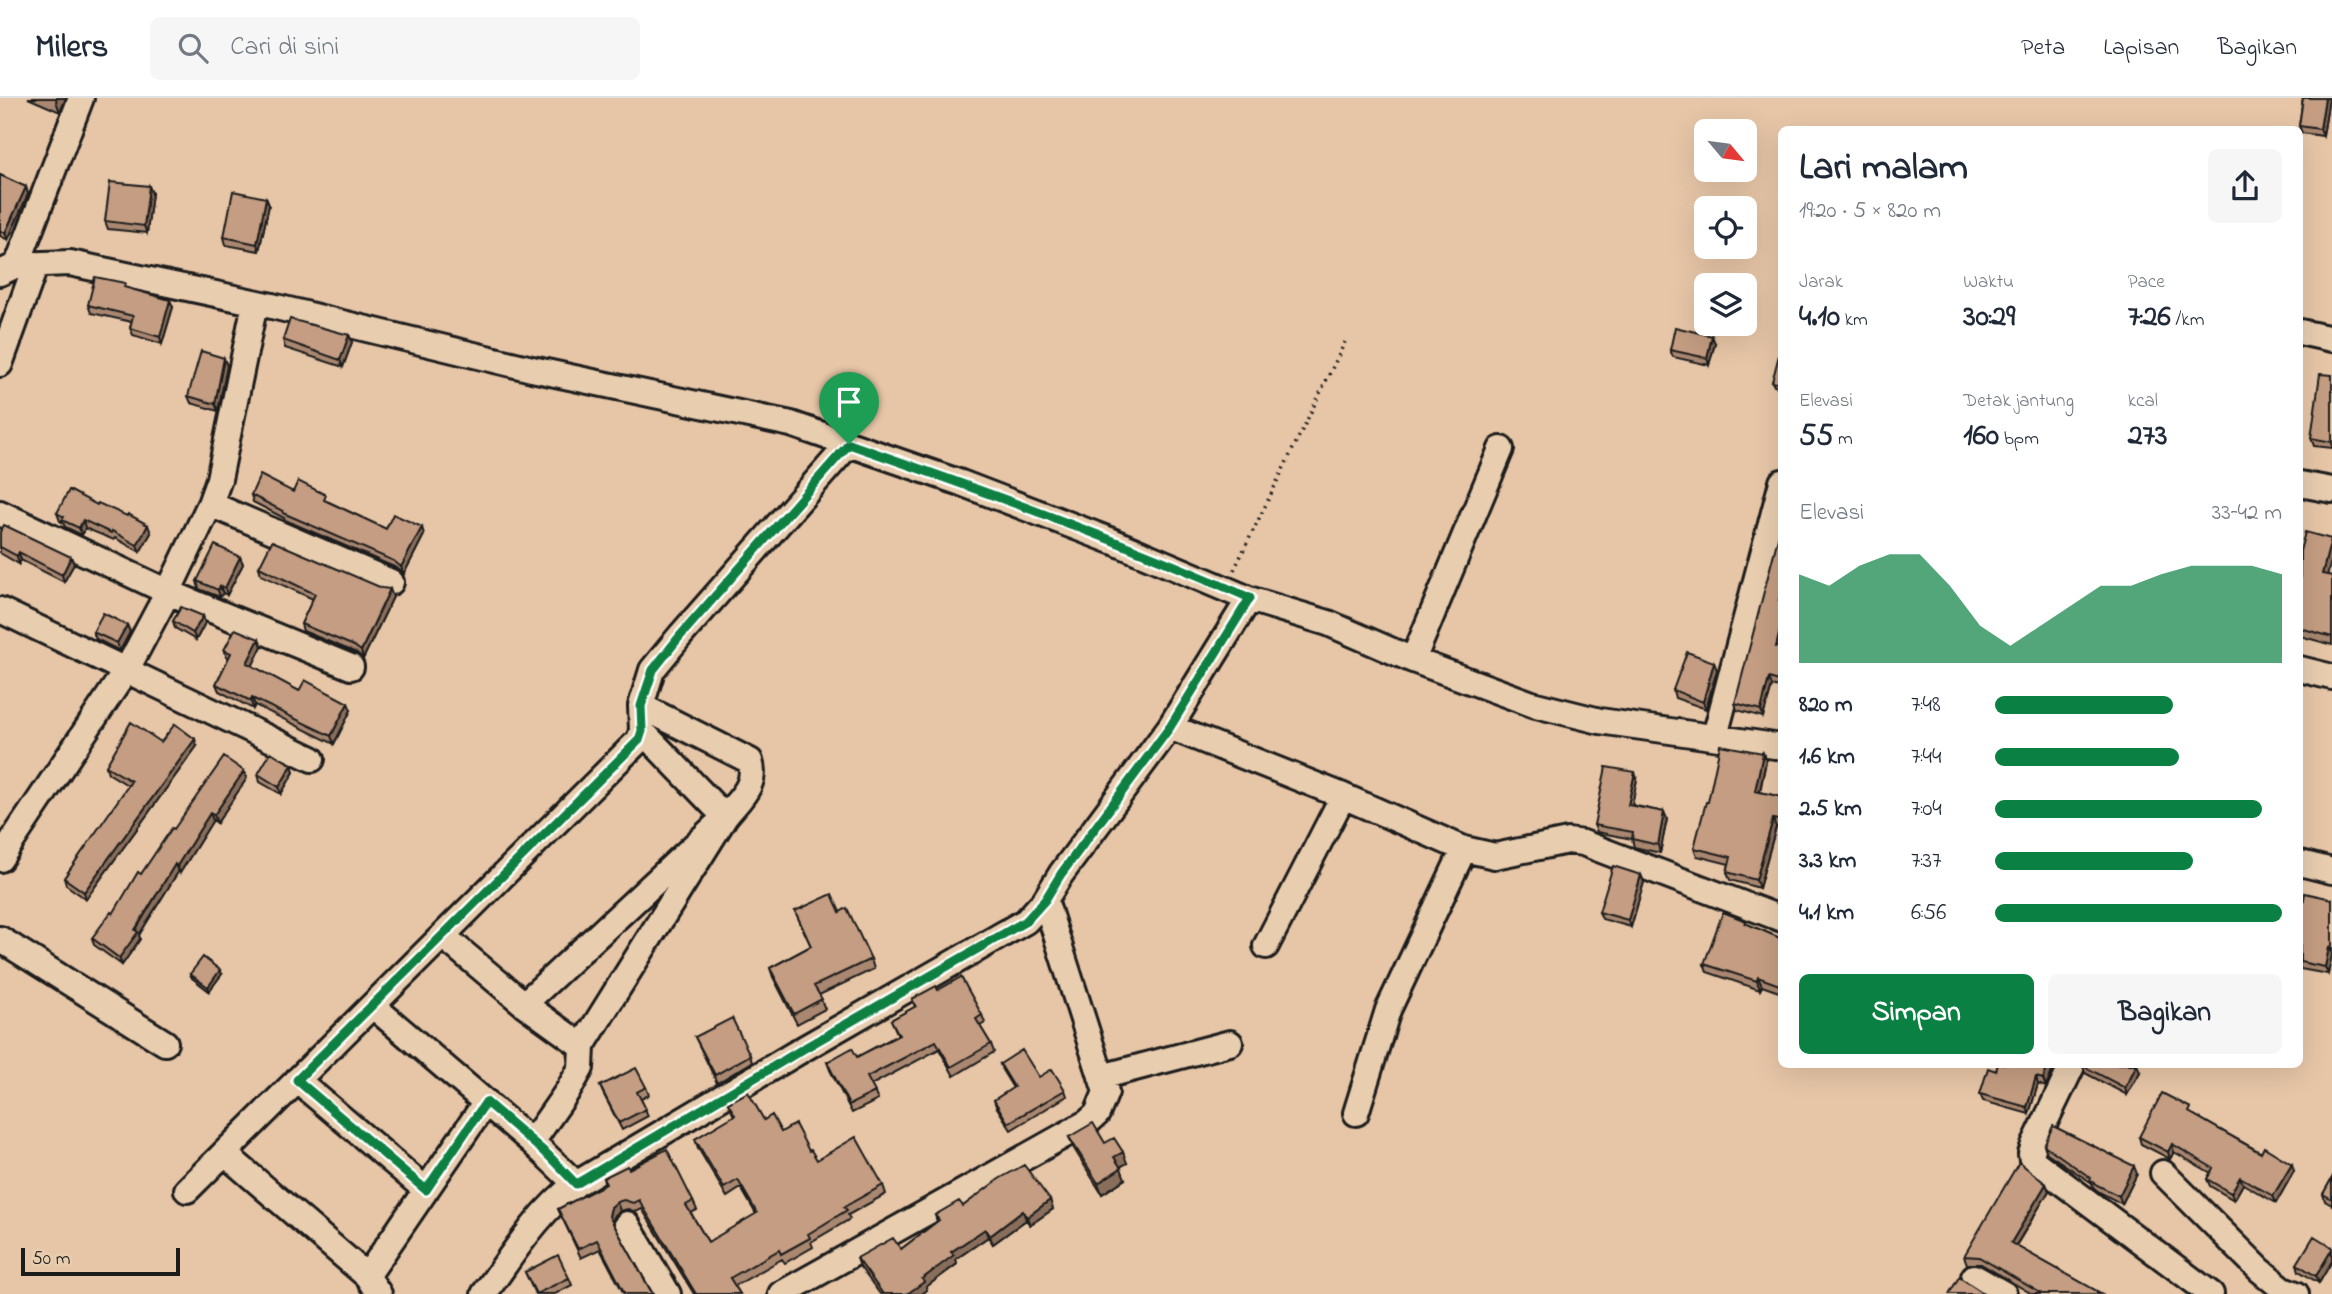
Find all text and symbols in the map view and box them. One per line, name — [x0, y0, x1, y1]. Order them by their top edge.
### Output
search box — [150, 17, 640, 80]
text: Milers — [35, 24, 108, 72]
icon: search — [174, 29, 212, 67]
text: Cari di sini — [230, 29, 339, 67]
text: Peta — [2021, 31, 2065, 66]
text: Lapisan — [2103, 31, 2179, 66]
text: Bagikan — [2217, 31, 2297, 66]
north arrow — [1694, 119, 1757, 182]
map controls — [1694, 119, 1757, 336]
text: Lari malam — [1799, 141, 1968, 197]
button: share — [2208, 149, 2282, 223]
text: 19:20 · 5 × 820 m — [1799, 195, 1941, 228]
button: locate — [1694, 196, 1757, 259]
text: Jarak — [1799, 269, 1843, 296]
text: Waktu — [1963, 269, 2014, 296]
text: Pace — [2128, 269, 2165, 296]
button: layers — [1694, 273, 1757, 336]
text: 4.10 — [1799, 296, 1840, 340]
text: 30:29 — [1963, 296, 2015, 340]
text: 7:26 — [2128, 296, 2171, 340]
text: km — [1840, 307, 1868, 334]
text: /km — [2171, 307, 2204, 334]
pin — [819, 372, 879, 444]
icon: arrive — [830, 383, 868, 421]
text: Elevasi — [1799, 388, 1853, 415]
text: Detak jantung — [1963, 388, 2074, 415]
text: kcal — [2128, 388, 2158, 415]
text: 55 — [1799, 415, 1833, 459]
text: 160 — [1963, 415, 1999, 459]
text: 273 — [2128, 415, 2167, 459]
text: m — [1833, 426, 1853, 453]
text: bpm — [1999, 426, 2039, 453]
text: Elevasi — [1799, 497, 1864, 530]
text: 33–42 m — [2212, 497, 2282, 530]
text: 820 m — [1799, 689, 1853, 722]
text: 7:48 — [1911, 689, 1941, 722]
text: 1.6 km — [1799, 741, 1855, 774]
text: 7:44 — [1911, 741, 1941, 774]
text: 2.5 km — [1799, 793, 1862, 826]
text: 7:04 — [1911, 793, 1942, 826]
text: 3.3 km — [1799, 845, 1856, 878]
text: 7:37 — [1911, 845, 1941, 878]
text: 4.1 km — [1799, 897, 1854, 930]
text: 6:56 — [1911, 897, 1946, 930]
button: Simpan — [1799, 974, 2034, 1054]
button: Bagikan — [2048, 974, 2282, 1054]
scale bar — [21, 1245, 180, 1277]
text: 50 m — [32, 1246, 71, 1273]

